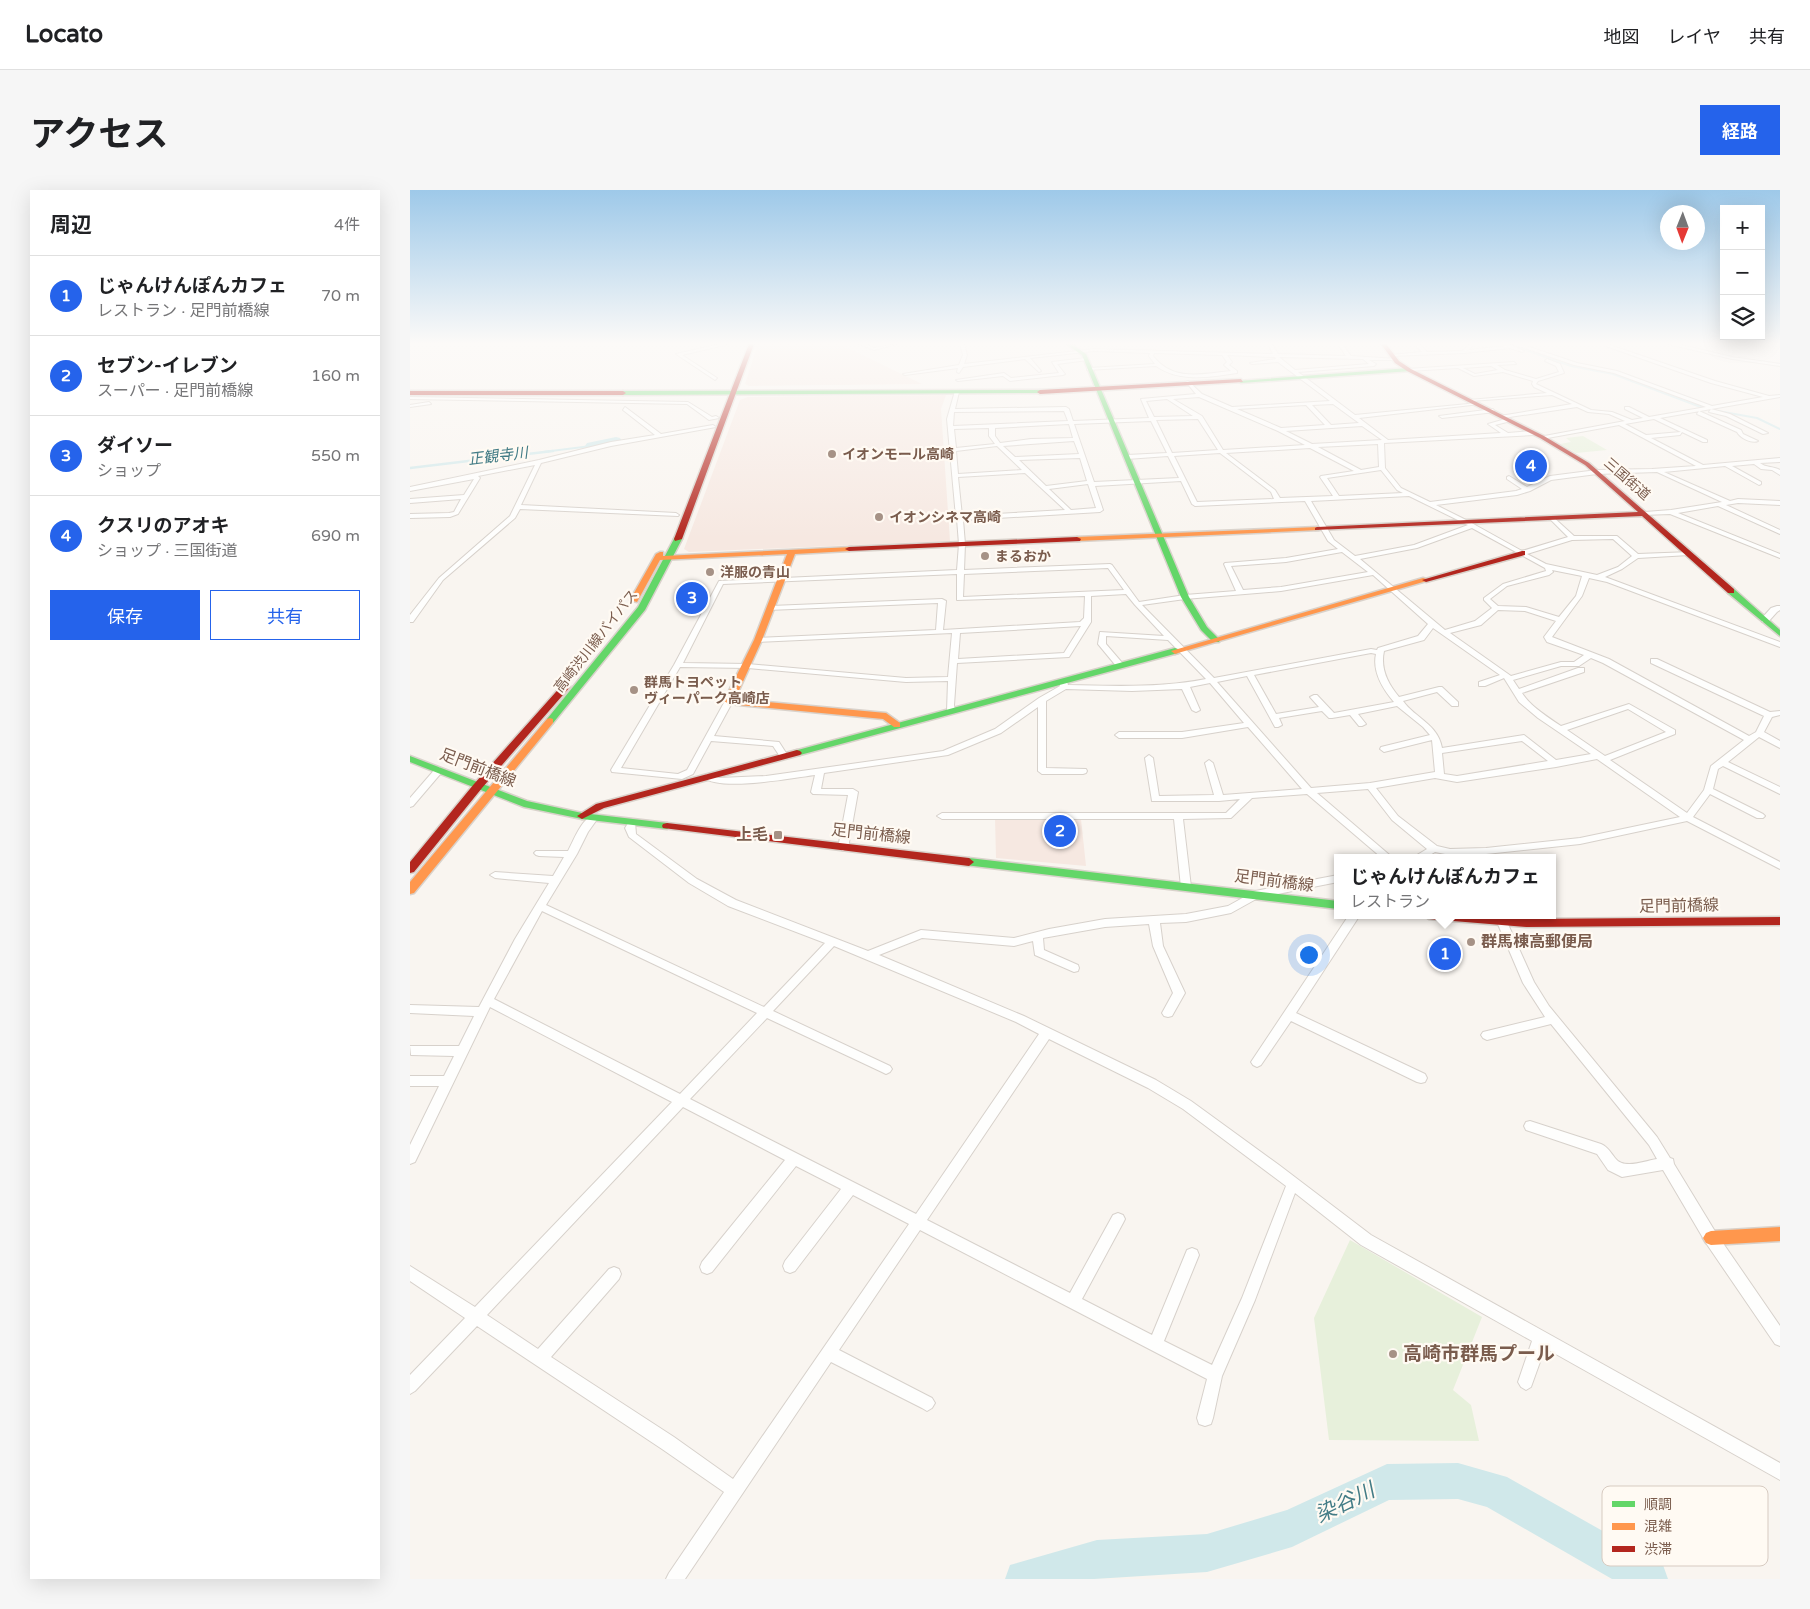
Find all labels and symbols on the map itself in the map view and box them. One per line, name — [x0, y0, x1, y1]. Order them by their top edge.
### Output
north arrow — [1660, 205, 1705, 250]
water label: 正観寺川 — [467, 443, 531, 469]
place label: イオンモール高崎 — [842, 446, 954, 463]
pin: 4 — [1515, 447, 1547, 485]
marker: イオンモール高崎 — [826, 448, 838, 460]
street label: 三国街道 — [1600, 454, 1654, 504]
place label: イオンシネマ高崎 — [889, 509, 1001, 526]
marker: イオンシネマ高崎 — [873, 511, 885, 523]
place label: まるおか — [995, 548, 1051, 565]
marker: まるおか — [979, 550, 991, 562]
place label: 洋服の青山 — [720, 564, 790, 581]
marker: 洋服の青山 — [704, 566, 716, 578]
pin: 3 — [676, 579, 708, 617]
street label: 高崎渋川線バイパス — [551, 586, 641, 696]
place label: 群馬トヨペット ヴィーパーク高崎店 — [644, 674, 770, 707]
marker: 群馬トヨペット ヴィーパーク高崎店 — [628, 684, 640, 696]
street label: 足門前橋線 — [437, 744, 519, 792]
pin: 2 — [1044, 812, 1076, 850]
street label: 足門前橋線 — [830, 820, 912, 848]
place label: 上毛 — [736, 825, 768, 845]
marker: 上毛 — [772, 829, 784, 841]
street label: 足門前橋線 — [1233, 866, 1315, 896]
street label: 足門前橋線 — [1639, 895, 1719, 917]
place label: 群馬棟高郵便局 — [1481, 932, 1593, 952]
pin: 1 — [1429, 935, 1461, 973]
marker: 群馬棟高郵便局 — [1465, 936, 1477, 948]
your location — [1296, 942, 1322, 968]
place label: 高崎市群馬プール — [1403, 1343, 1555, 1365]
marker: 高崎市群馬プール — [1387, 1348, 1399, 1360]
water label: 染谷川 — [1311, 1477, 1381, 1528]
legend — [1602, 1486, 1768, 1566]
text: 順調 — [1644, 1496, 1672, 1513]
text: 混雑 — [1644, 1518, 1672, 1535]
text: 渋滞 — [1644, 1541, 1672, 1558]

